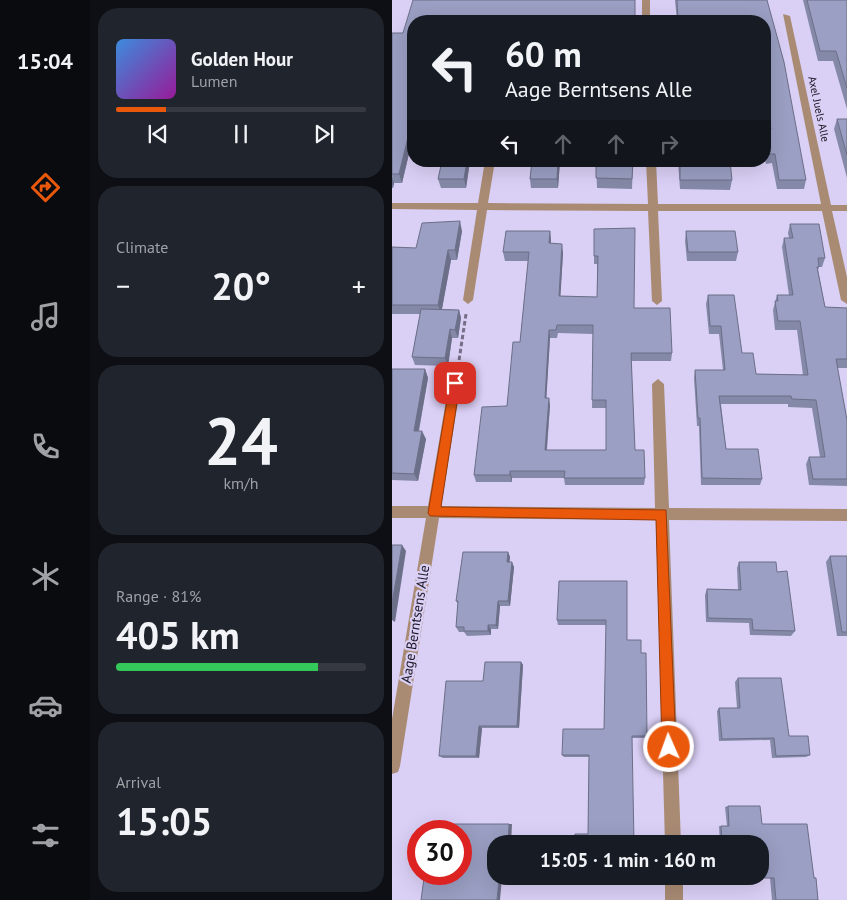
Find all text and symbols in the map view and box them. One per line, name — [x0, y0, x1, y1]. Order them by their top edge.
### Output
text: 60 m — [505, 31, 582, 77]
icon: left — [422, 35, 487, 100]
text: 15:04 — [17, 47, 73, 75]
text: Golden Hour — [191, 47, 293, 71]
text: Lumen — [191, 71, 237, 91]
text: Aage Berntsens Alle — [505, 75, 692, 103]
street label: Axel Juels Alle — [805, 75, 833, 144]
icon: previous — [144, 120, 172, 148]
icon: pause — [227, 120, 255, 148]
icon: next — [310, 120, 338, 148]
icon: left — [496, 130, 524, 158]
icon: ahead — [549, 130, 577, 158]
icon: ahead — [602, 130, 630, 158]
icon: right — [655, 130, 683, 158]
icon: directions — [28, 170, 63, 205]
text: Climate — [116, 237, 168, 257]
text: 20° — [211, 261, 271, 310]
text: − — [116, 267, 130, 304]
text: + — [352, 267, 366, 304]
icon: music — [28, 299, 63, 334]
pin — [434, 362, 476, 404]
icon: arrive — [441, 369, 469, 397]
text: 24 — [204, 398, 278, 482]
icon: phone — [28, 429, 63, 464]
text: km/h — [223, 473, 259, 493]
icon: climate — [28, 559, 63, 594]
street label: Aage Berntsens Alle — [397, 564, 433, 684]
text: Range · 81% — [116, 586, 201, 606]
text: 405 km — [116, 610, 240, 659]
icon: car — [28, 688, 63, 723]
position arrow — [642, 720, 694, 772]
text: Arrival — [116, 772, 161, 792]
text: 15:05 — [116, 796, 212, 845]
icon: filters — [28, 818, 63, 853]
speed limit sign: 30 — [407, 820, 472, 885]
text: 15:05 · 1 min · 160 m — [540, 848, 716, 872]

